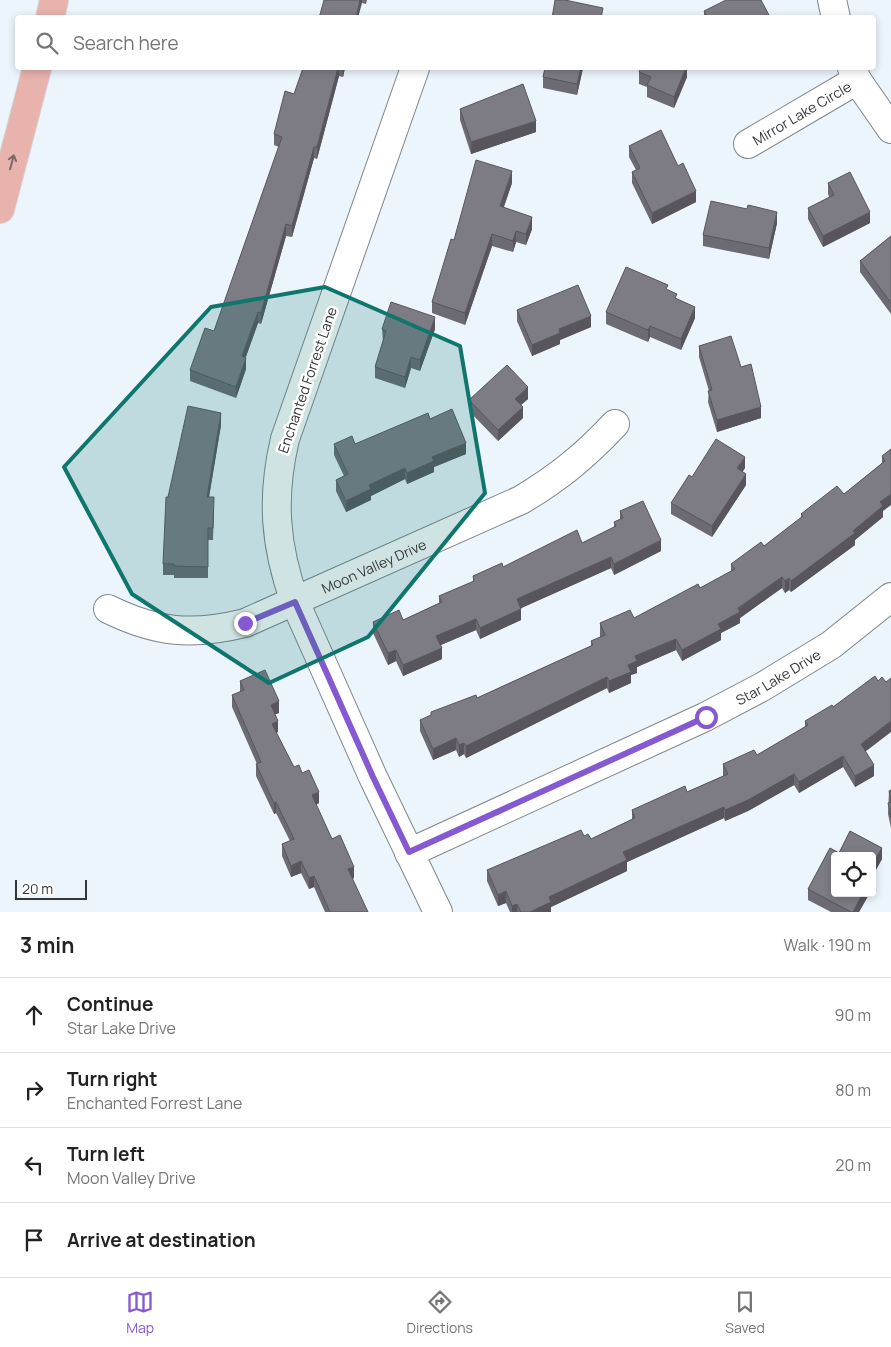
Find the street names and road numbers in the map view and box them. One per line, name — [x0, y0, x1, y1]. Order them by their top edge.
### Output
street label: Mirror Lake Circle — [749, 76, 854, 149]
street label: Enchanted Forrest Lane — [273, 304, 341, 456]
street label: Moon Valley Drive — [318, 534, 429, 597]
street label: Star Lake Drive — [732, 644, 824, 709]

